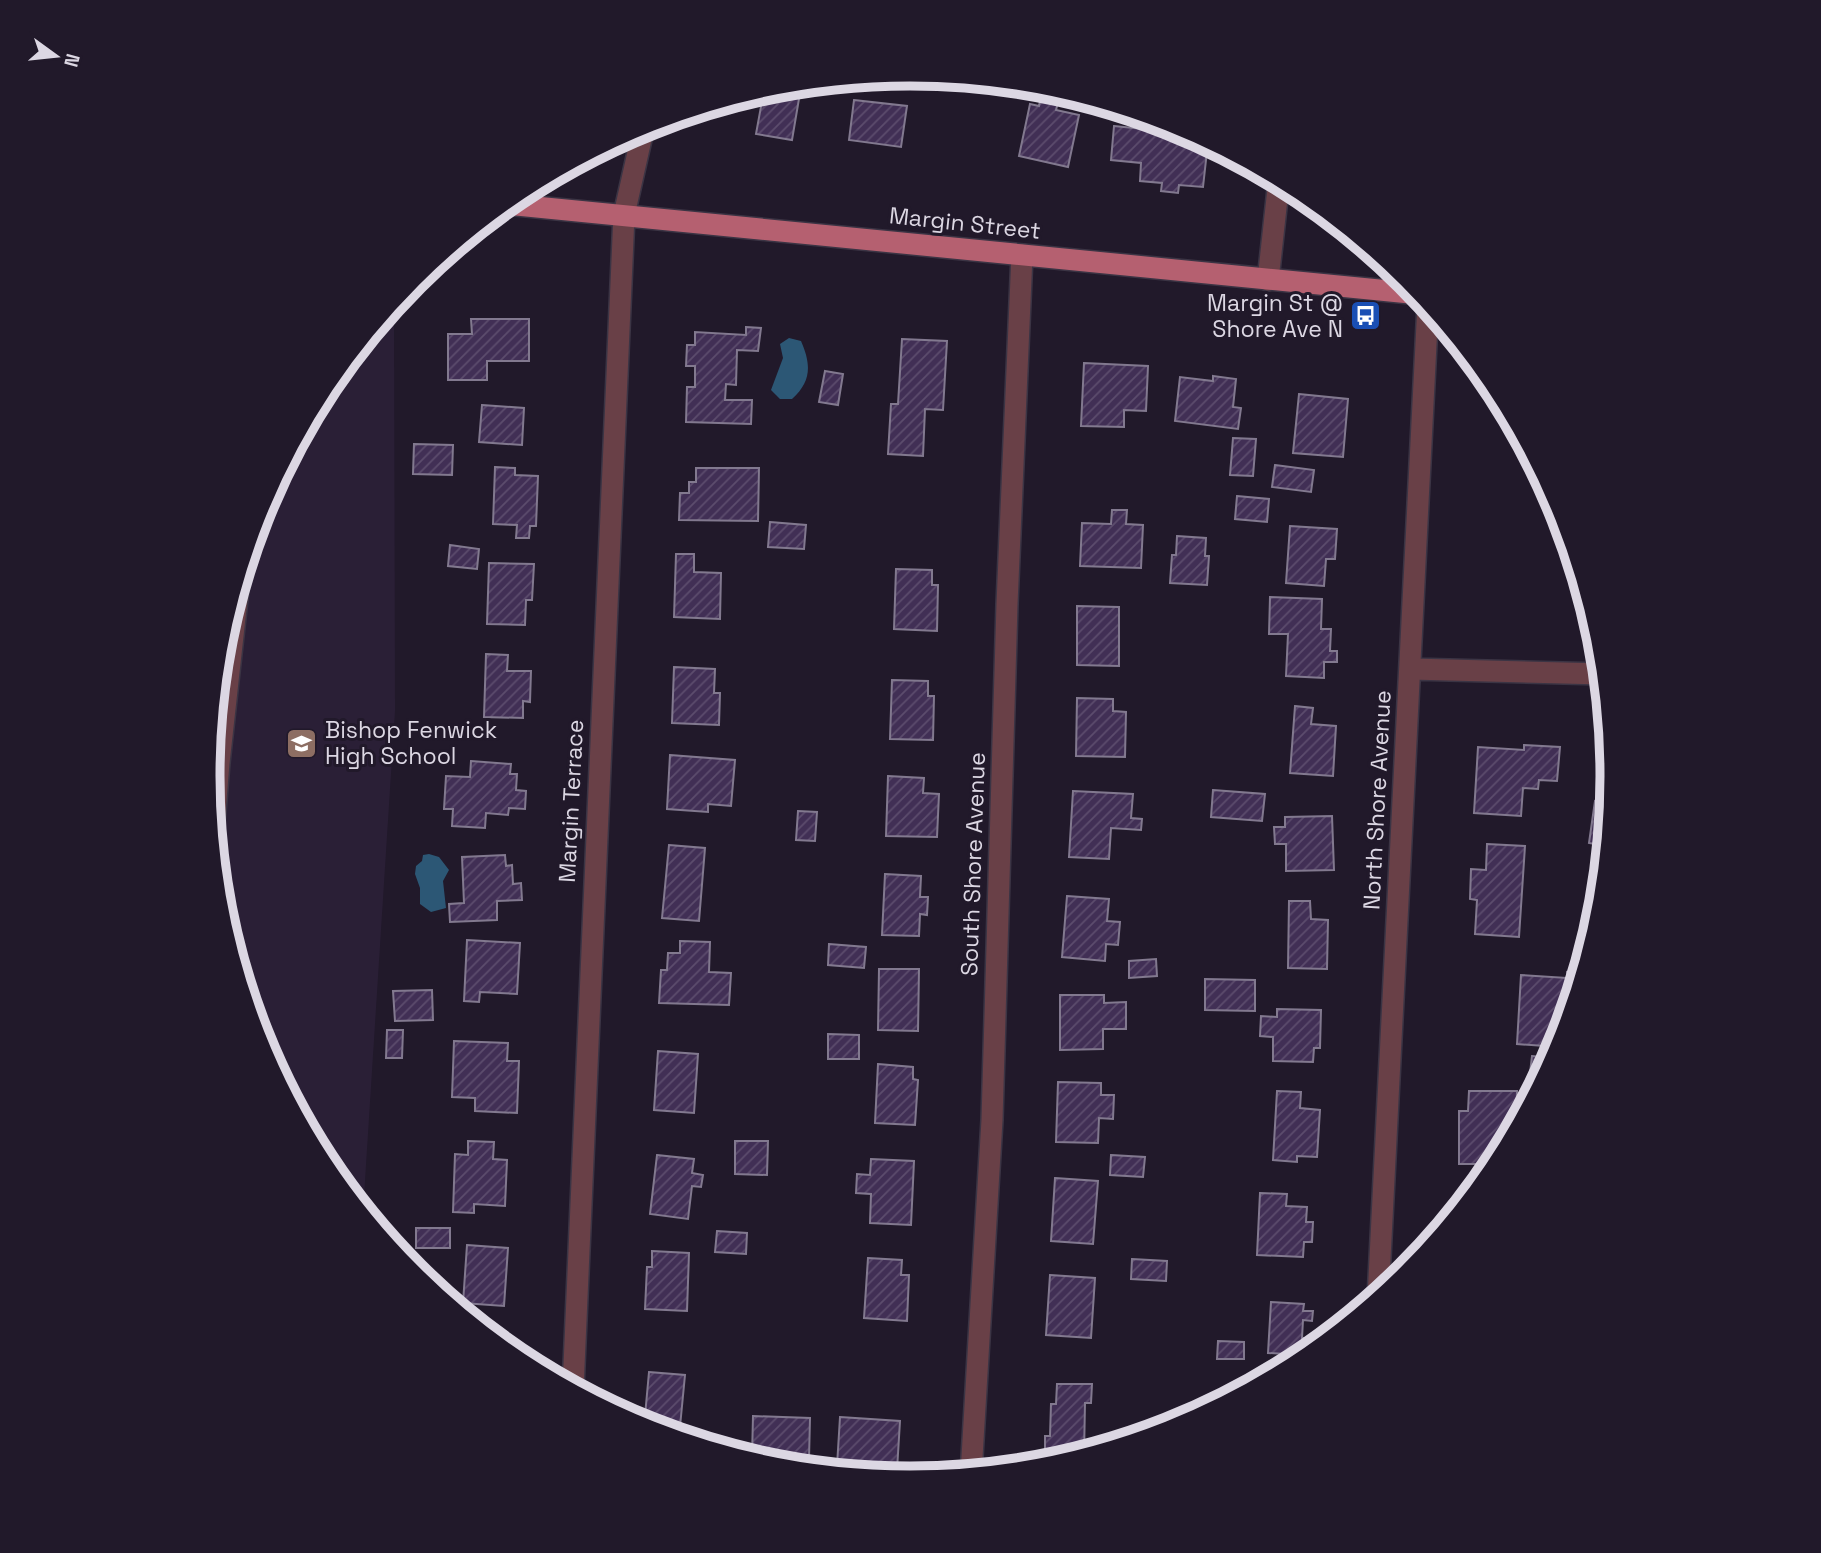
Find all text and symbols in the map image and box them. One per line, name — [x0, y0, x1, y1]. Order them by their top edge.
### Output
north arrow — [21, 21, 91, 91]
text: N — [58, 51, 86, 70]
street label: Margin Street — [888, 200, 1042, 246]
place label: Margin St @ Shore Ave N — [1207, 288, 1343, 344]
bus stop icon: Margin St @ Shore Ave N — [1349, 299, 1383, 333]
street label: North Shore Avenue — [1356, 689, 1398, 911]
place label: Bishop Fenwick High School — [325, 715, 497, 771]
street label: Margin Terrace — [552, 719, 590, 883]
school or university icon: Bishop Fenwick High School — [285, 726, 319, 760]
street label: South Shore Avenue — [954, 751, 992, 977]

